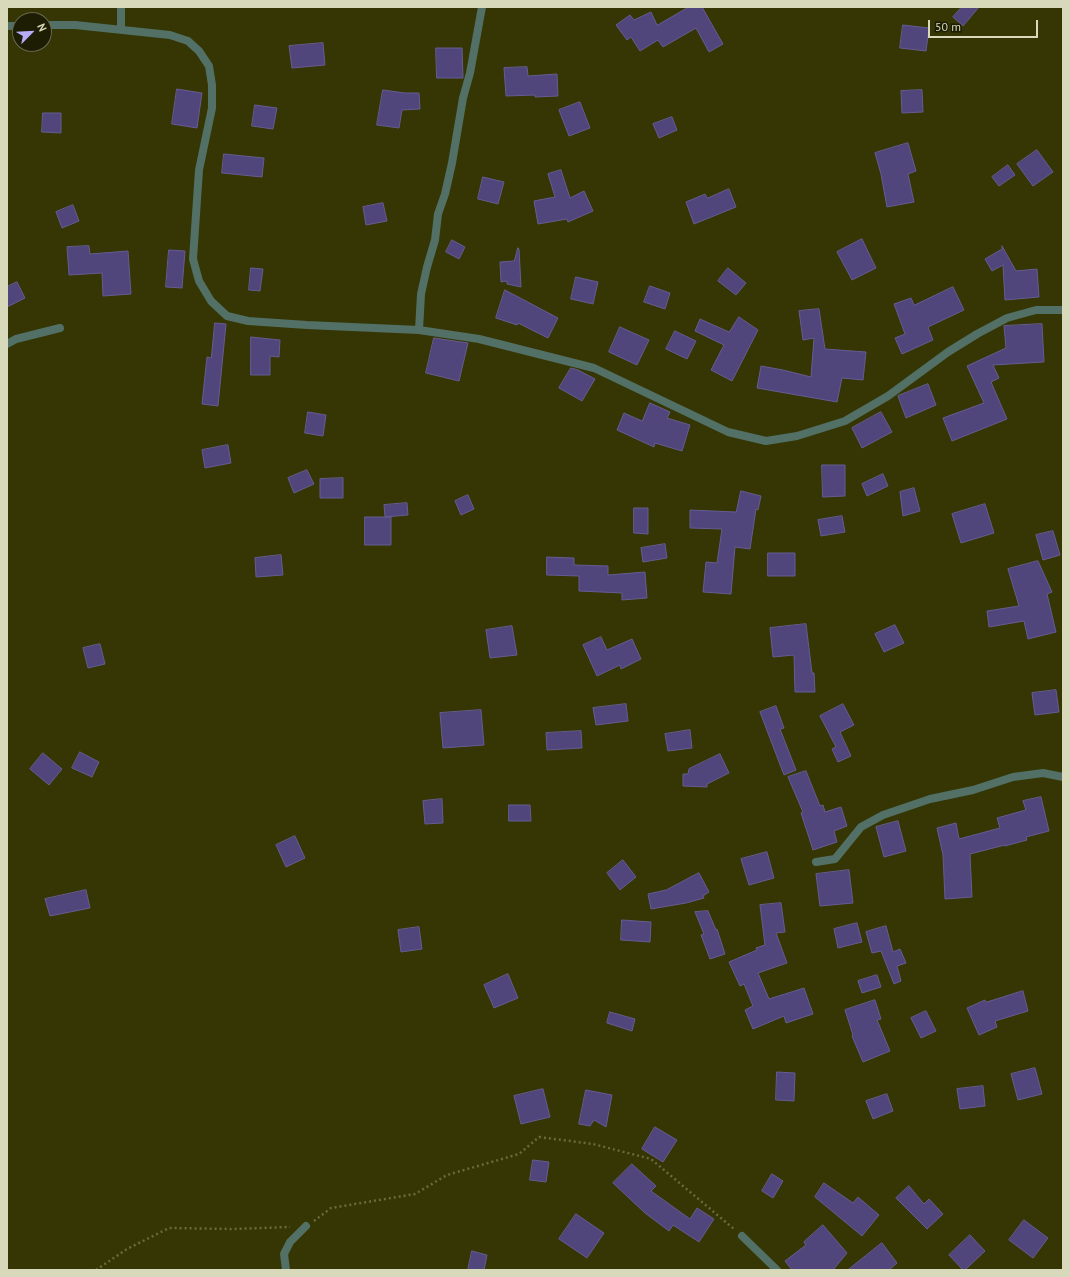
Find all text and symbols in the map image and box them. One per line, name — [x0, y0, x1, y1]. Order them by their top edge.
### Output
north arrow — [12, 12, 52, 52]
scale bar — [930, 12, 1040, 38]
text: 50 m — [935, 19, 961, 34]
text: N — [34, 21, 50, 34]

